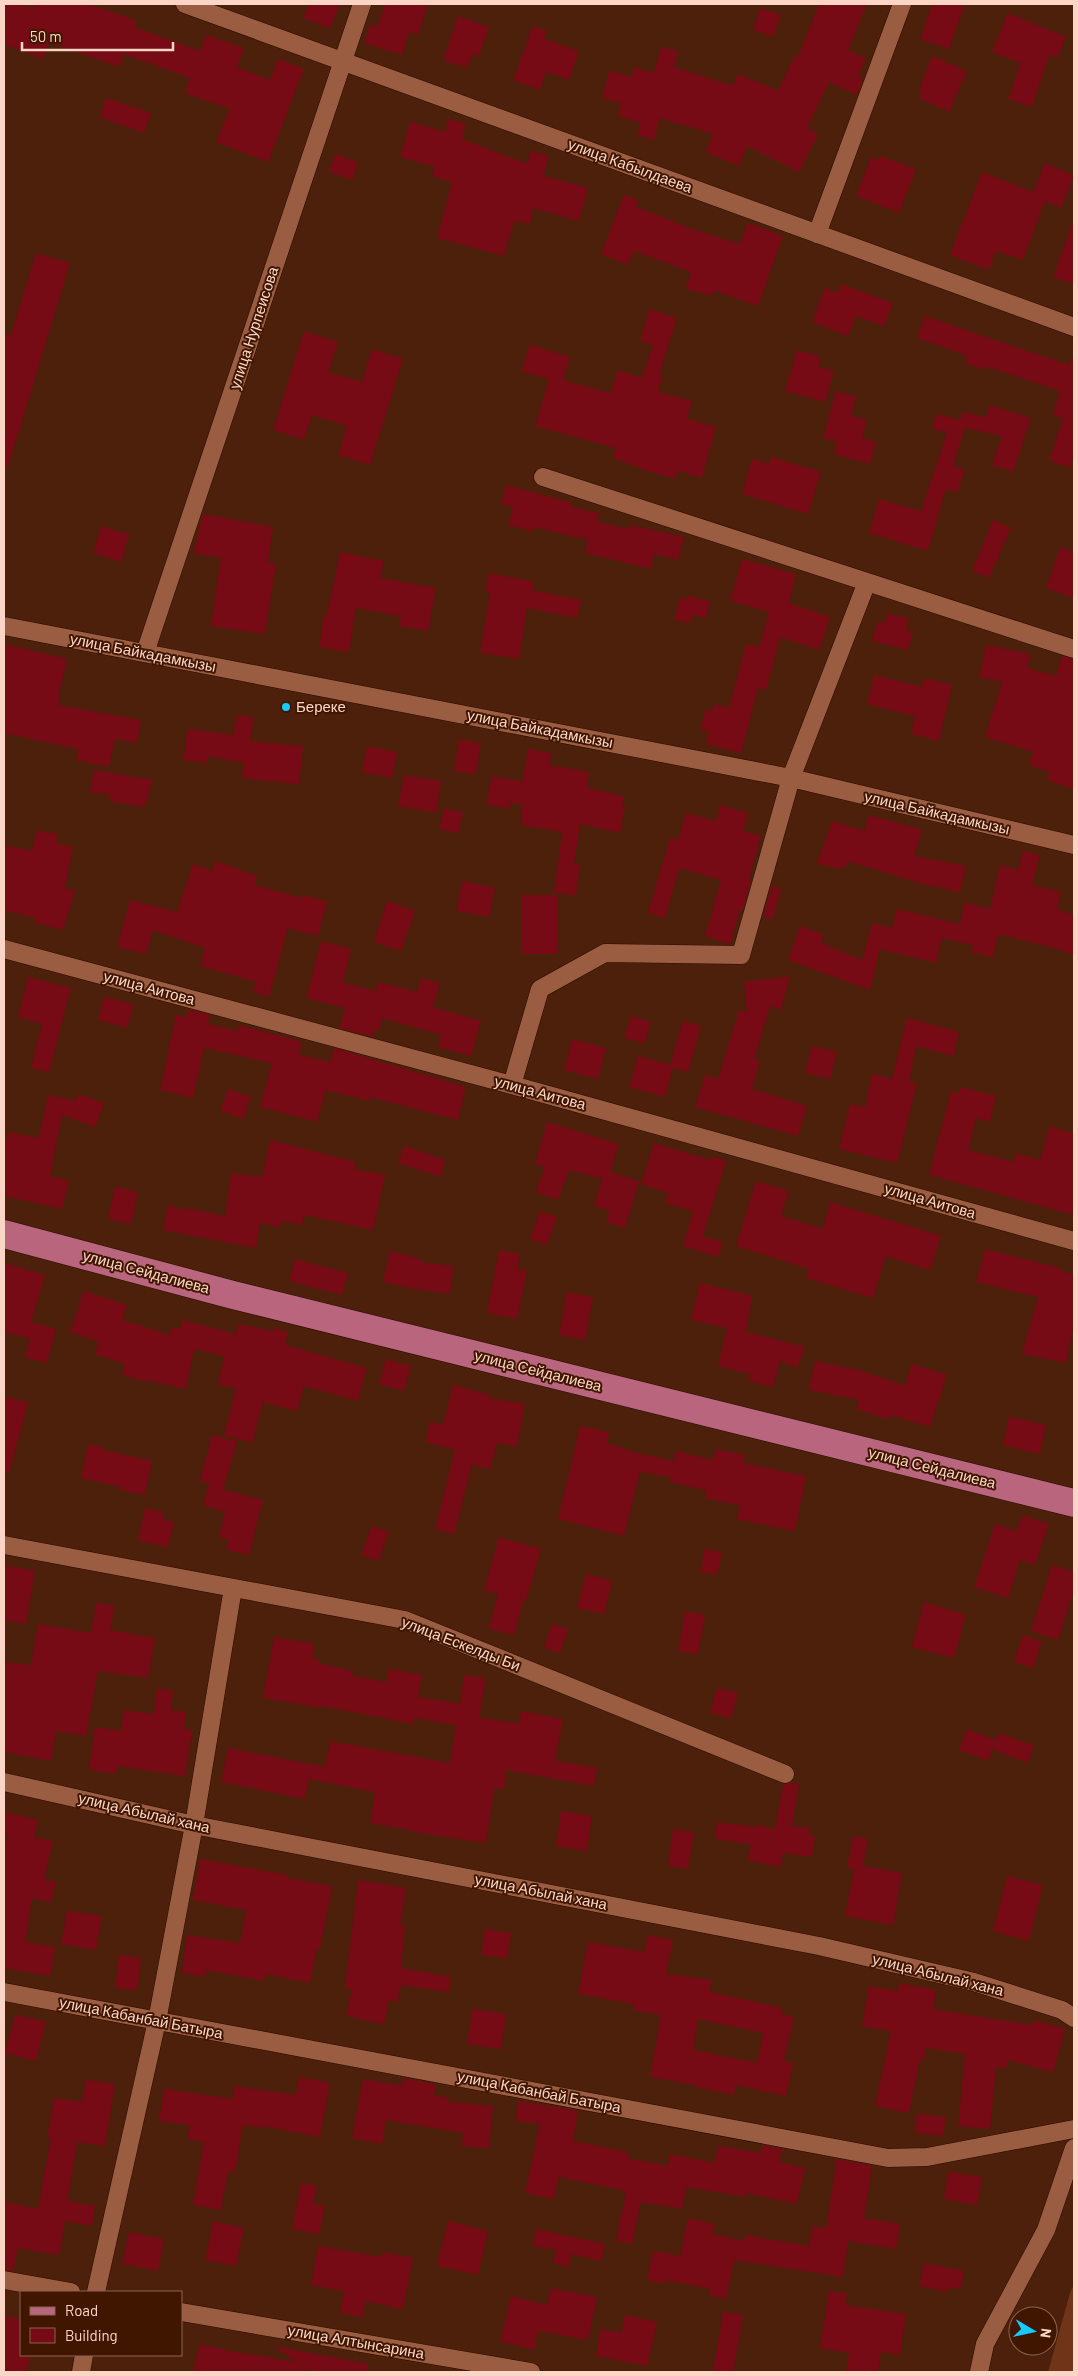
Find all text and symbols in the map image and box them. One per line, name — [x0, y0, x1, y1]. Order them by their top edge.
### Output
scale bar — [22, 20, 174, 52]
text: 50 m — [30, 27, 62, 45]
street label: улица Кабылдаева — [566, 134, 696, 196]
street label: улица Нурпеисова — [225, 264, 282, 391]
street label: улица Байкадамкызы — [69, 629, 218, 675]
place label: Береке — [296, 697, 346, 715]
marker: Береке — [280, 701, 292, 713]
street label: улица Байкадамкызы — [466, 705, 615, 751]
street label: улица Байкадамкызы — [863, 787, 1012, 837]
street label: улица Аитова — [102, 966, 198, 1008]
street label: улица Аитова — [493, 1071, 589, 1113]
street label: улица Аитова — [883, 1178, 978, 1222]
street label: улица Сейдалиева — [81, 1245, 212, 1297]
street label: улица Сейдалиева — [473, 1346, 604, 1395]
street label: улица Сейдалиева — [867, 1443, 998, 1492]
street label: улица Ескелды Би — [399, 1612, 523, 1674]
street label: улица Абылай хана — [77, 1788, 212, 1836]
street label: улица Абылай хана — [474, 1869, 610, 1913]
street label: улица Абылай хана — [871, 1949, 1006, 1999]
street label: улица Кабанбай Батыра — [58, 1992, 225, 2042]
street label: улица Кабанбай Батыра — [456, 2066, 623, 2116]
legend — [20, 2291, 182, 2356]
text: Road — [65, 2301, 98, 2319]
north arrow — [1008, 2306, 1058, 2356]
street label: улица Алтынсарина — [287, 2320, 426, 2362]
text: Building — [65, 2326, 118, 2344]
text: N — [1037, 2327, 1055, 2339]

